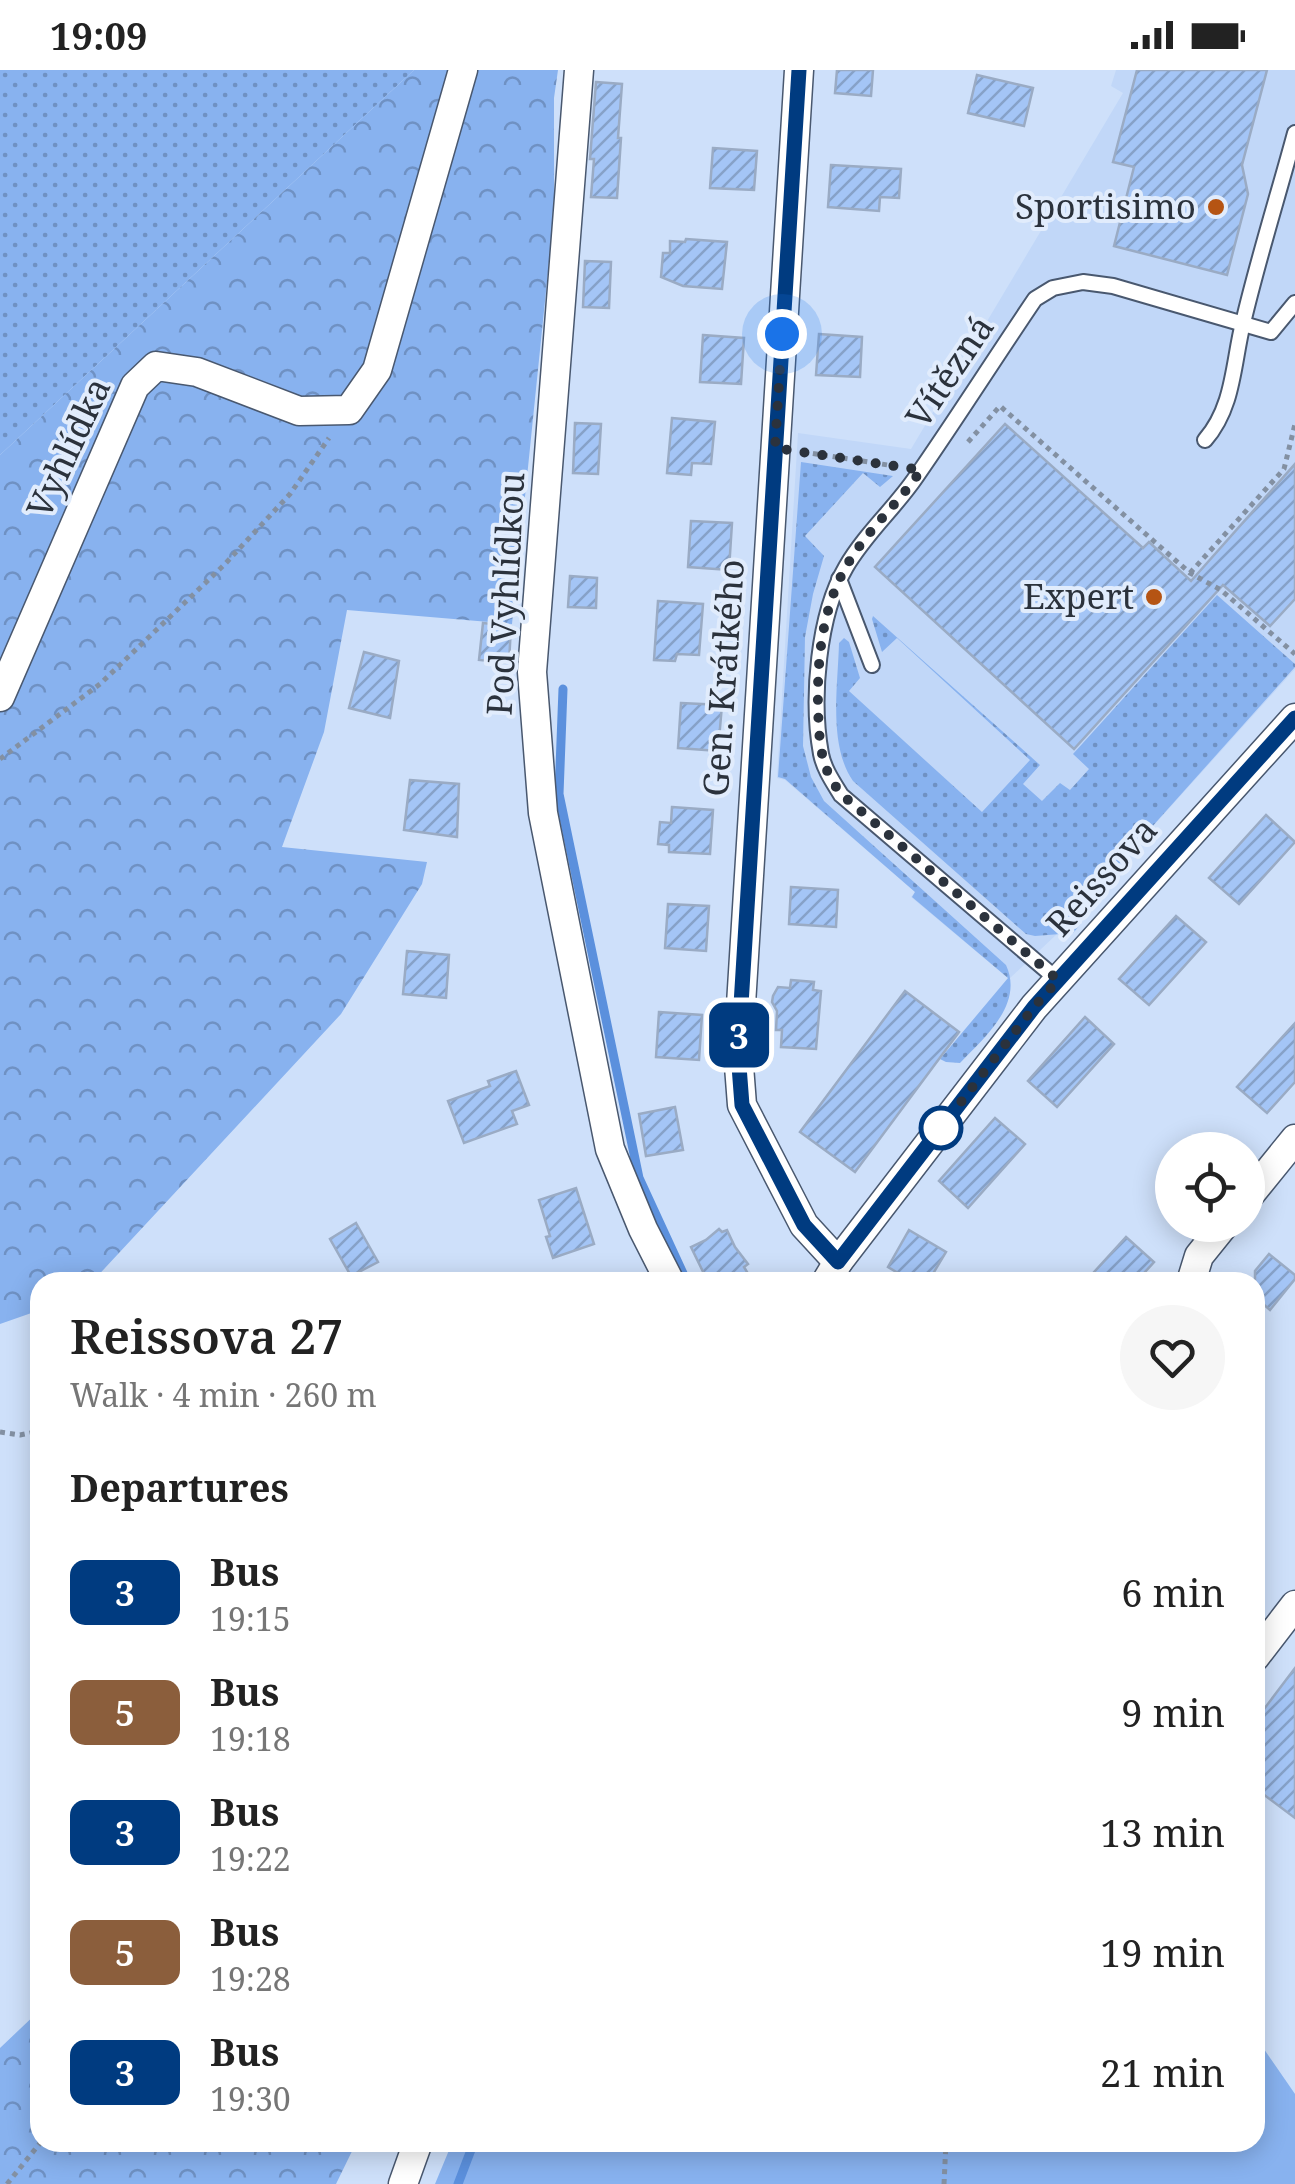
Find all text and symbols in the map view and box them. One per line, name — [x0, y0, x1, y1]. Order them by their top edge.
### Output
text: 19:09 — [50, 9, 147, 61]
place label: Sportisimo — [1015, 182, 1196, 229]
marker: Sportisimo — [1205, 196, 1227, 218]
street label: Vítězná — [894, 306, 1003, 437]
your location — [757, 309, 807, 359]
street label: Vyhlídka — [15, 370, 120, 525]
street label: Pod Vyhlídkou — [475, 471, 534, 717]
street label: Gen. Krátkého — [691, 558, 754, 798]
place label: Expert — [1023, 572, 1134, 619]
marker: Expert — [1143, 586, 1165, 608]
street label: Reissova — [1035, 807, 1167, 945]
line badge: 3 — [706, 1002, 772, 1068]
text: 3 — [729, 1012, 749, 1059]
unlabelled marker — [920, 1107, 962, 1149]
map controls — [1155, 1132, 1265, 1242]
button: locate — [1155, 1132, 1265, 1242]
text: Reissova 27 — [70, 1303, 343, 1368]
button: heart — [1120, 1305, 1225, 1410]
text: Walk · 4 min · 260 m — [70, 1373, 377, 1416]
text: Departures — [70, 1461, 289, 1513]
text: Bus — [210, 1545, 279, 1597]
text: 6 min — [1121, 1566, 1225, 1618]
text: 3 — [115, 1569, 135, 1616]
text: 19:15 — [210, 1597, 291, 1640]
text: Bus — [210, 1665, 279, 1717]
text: 9 min — [1121, 1686, 1225, 1738]
text: 5 — [115, 1689, 135, 1736]
text: 19:18 — [210, 1717, 291, 1760]
text: Bus — [210, 1785, 279, 1837]
text: 13 min — [1100, 1806, 1225, 1858]
text: 3 — [115, 1809, 135, 1856]
text: 19:22 — [210, 1837, 291, 1880]
text: Bus — [210, 1905, 279, 1957]
text: 19 min — [1100, 1926, 1225, 1978]
text: 5 — [115, 1929, 135, 1976]
text: 19:28 — [210, 1957, 291, 2000]
text: Bus — [210, 2025, 279, 2077]
text: 21 min — [1100, 2046, 1225, 2098]
text: 3 — [115, 2049, 135, 2096]
text: 19:30 — [210, 2077, 291, 2120]

